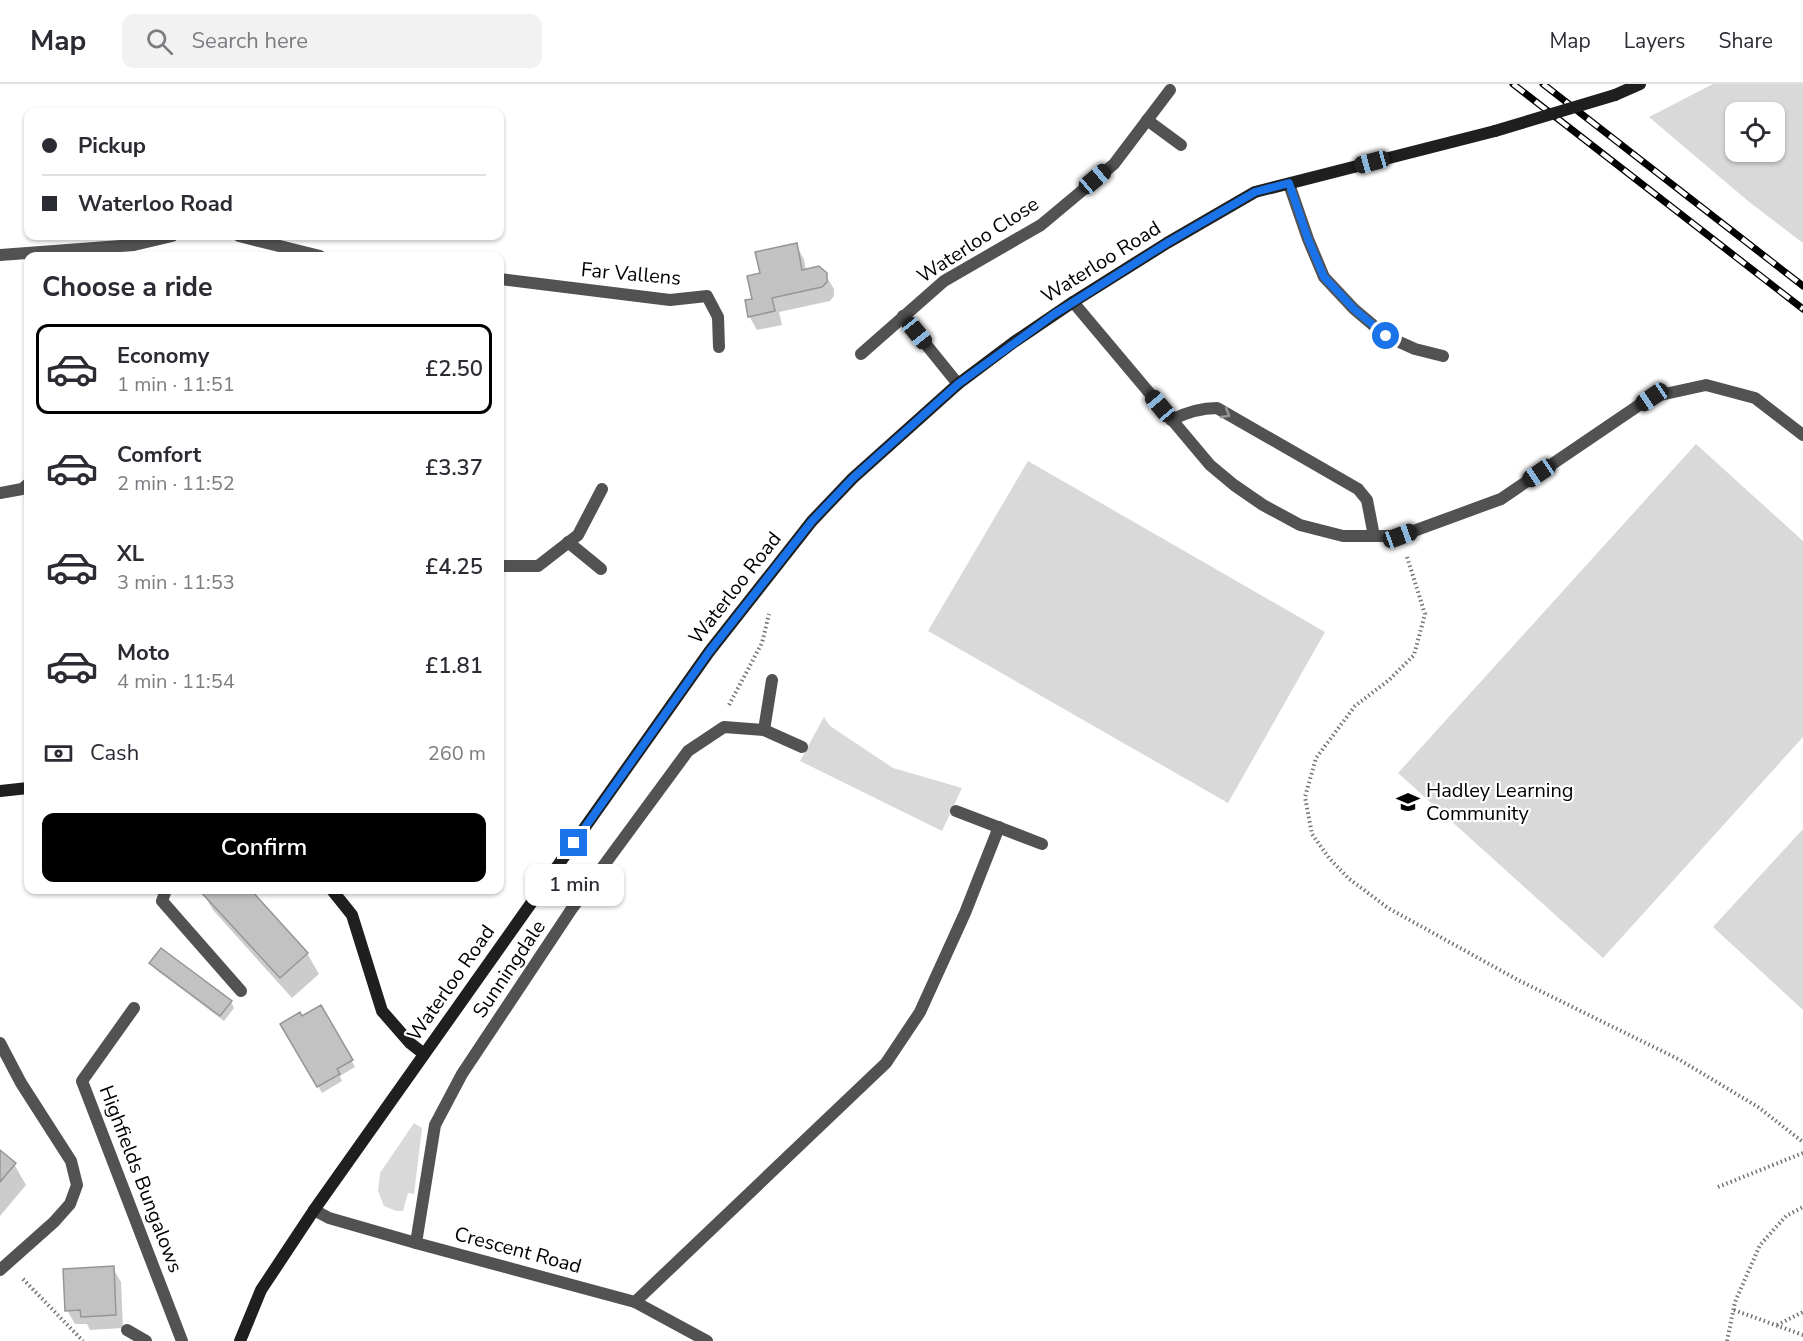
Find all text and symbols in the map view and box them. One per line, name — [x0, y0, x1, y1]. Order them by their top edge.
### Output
search box — [122, 14, 542, 68]
text: Map — [30, 22, 86, 60]
icon: search — [143, 25, 176, 58]
text: Search here — [191, 26, 308, 56]
text: Map — [1549, 27, 1591, 55]
text: Layers — [1624, 27, 1685, 55]
text: Share — [1718, 27, 1773, 55]
map controls — [1725, 102, 1785, 162]
button: locate — [1725, 102, 1785, 162]
text: Pickup — [78, 131, 146, 161]
car — [1352, 149, 1392, 175]
car — [1075, 161, 1115, 197]
text: Waterloo Road — [78, 189, 233, 219]
street label: Waterloo Close — [912, 191, 1044, 289]
street label: Waterloo Road — [1036, 215, 1166, 309]
street label: Far Vallens — [580, 256, 682, 292]
text: Choose a ride — [42, 269, 213, 306]
car — [899, 313, 935, 353]
route start — [1372, 322, 1399, 349]
text: Economy — [117, 341, 209, 371]
icon: car — [45, 342, 99, 396]
text: £2.50 — [425, 354, 483, 384]
text: 1 min · 11:51 — [117, 371, 235, 398]
car — [1632, 379, 1672, 415]
car — [1142, 386, 1178, 426]
one-way arrow — [1220, 406, 1230, 418]
text: Comfort — [117, 440, 201, 470]
icon: car — [45, 441, 99, 495]
text: £3.37 — [425, 453, 483, 483]
car — [1519, 455, 1559, 491]
text: 2 min · 11:52 — [117, 470, 235, 497]
car — [1380, 521, 1420, 551]
street label: Waterloo Road — [683, 526, 787, 650]
text: XL — [117, 539, 144, 569]
icon: car — [45, 540, 99, 594]
text: £4.25 — [425, 552, 483, 582]
text: 3 min · 11:53 — [117, 569, 235, 596]
text: Moto — [117, 638, 170, 668]
icon: car — [45, 639, 99, 693]
text: £1.81 — [425, 651, 483, 681]
text: 4 min · 11:54 — [117, 668, 235, 695]
icon: cash — [42, 737, 75, 770]
text: Cash — [90, 738, 139, 768]
text: 260 m — [428, 740, 486, 767]
place label: Hadley Learning Community — [1426, 777, 1573, 827]
school or university icon: Hadley Learning Community — [1395, 789, 1421, 815]
button: Confirm — [42, 813, 486, 882]
route end — [560, 829, 587, 856]
callout: 1 min — [524, 864, 624, 906]
text: 1 min — [549, 871, 600, 898]
street label: Sunningdale — [466, 915, 552, 1023]
street label: Waterloo Road — [401, 920, 501, 1046]
street label: Highfields Bungalows — [93, 1082, 189, 1276]
street label: Crescent Road — [451, 1220, 585, 1280]

